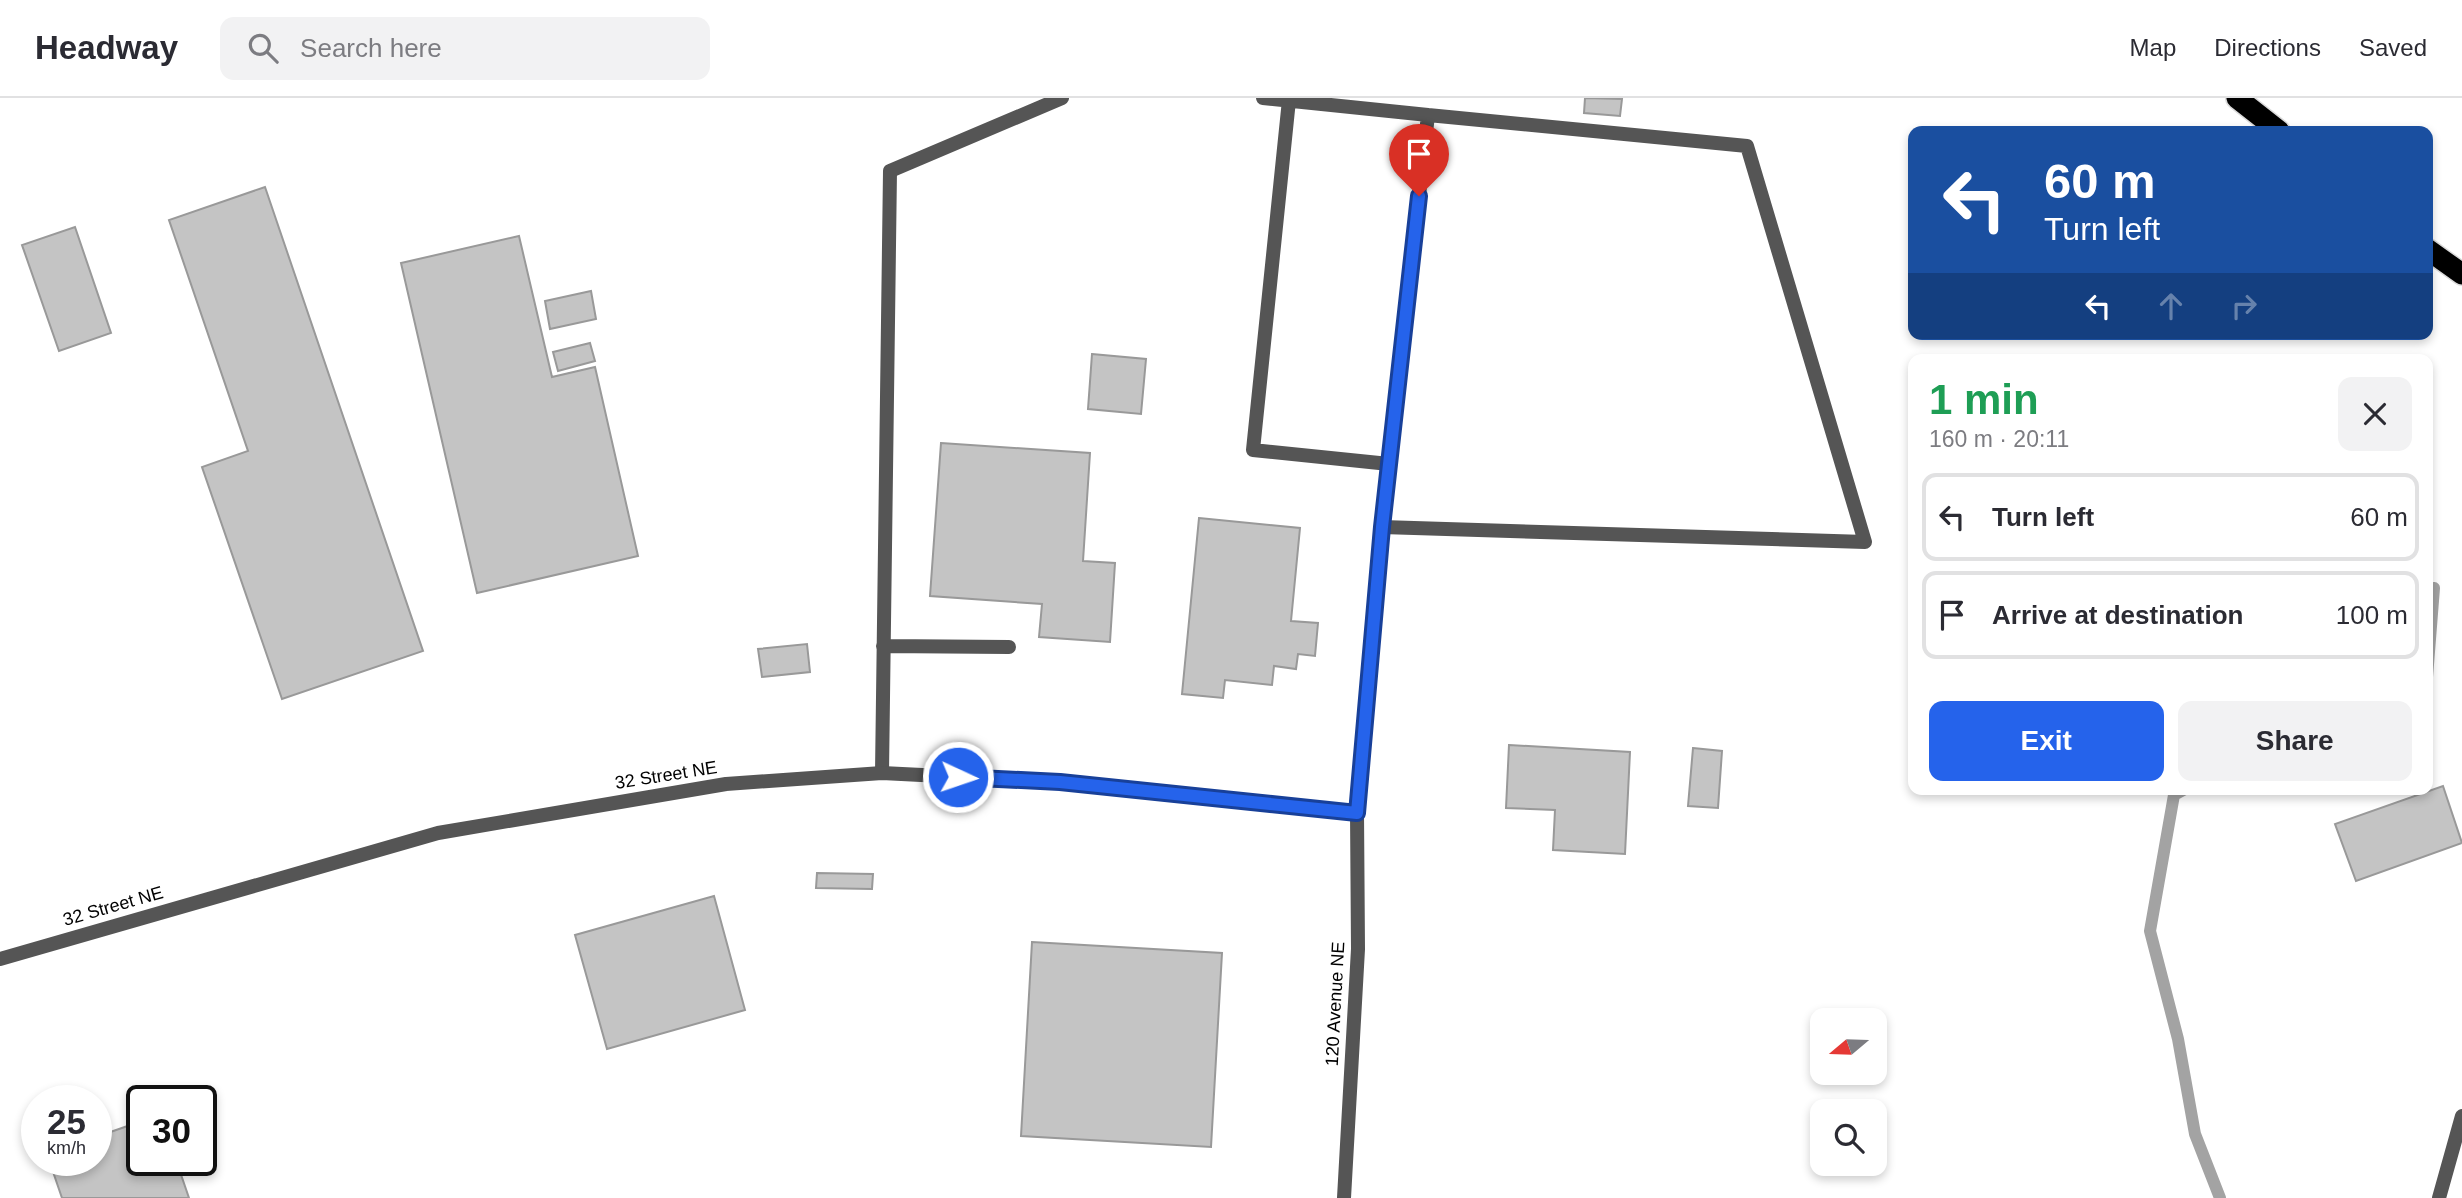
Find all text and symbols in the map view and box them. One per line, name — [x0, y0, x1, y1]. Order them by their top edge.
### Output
search box — [220, 17, 710, 80]
text: Headway — [35, 29, 178, 66]
icon: search — [244, 29, 282, 67]
text: Search here — [300, 33, 442, 63]
text: Map — [2130, 34, 2176, 61]
text: Directions — [2214, 34, 2321, 61]
text: Saved — [2359, 34, 2427, 61]
pin — [1389, 124, 1449, 196]
icon: arrive — [1400, 135, 1438, 173]
icon: left — [1929, 154, 2020, 245]
text: 60 m — [2044, 154, 2156, 208]
text: Turn left — [2044, 211, 2160, 247]
icon: left — [2079, 287, 2117, 325]
icon: ahead — [2152, 287, 2190, 325]
icon: right — [2225, 287, 2263, 325]
text: 1 min — [1929, 376, 2039, 423]
button: close — [2338, 377, 2412, 451]
text: 160 m · 20:11 — [1929, 426, 2069, 452]
icon: left — [1933, 498, 1971, 536]
text: Turn left — [1992, 502, 2094, 532]
text: 60 m — [2350, 502, 2408, 532]
icon: arrive — [1933, 596, 1971, 634]
text: Arrive at destination — [1992, 600, 2243, 630]
text: 100 m — [2336, 600, 2408, 630]
button: Exit — [1929, 701, 2164, 781]
button: Share — [2178, 701, 2412, 781]
position arrow — [921, 740, 995, 814]
street label: 32 Street NE — [614, 757, 718, 793]
street label: 32 Street NE — [61, 882, 165, 930]
street label: 120 Avenue NE — [1322, 941, 1348, 1067]
north arrow — [1810, 1008, 1886, 1085]
map controls — [1810, 1008, 1887, 1176]
speed limit sign: 30 — [126, 1085, 217, 1176]
button: search — [1810, 1099, 1887, 1176]
text: 25 — [47, 1102, 86, 1141]
text: km/h — [47, 1138, 86, 1158]

